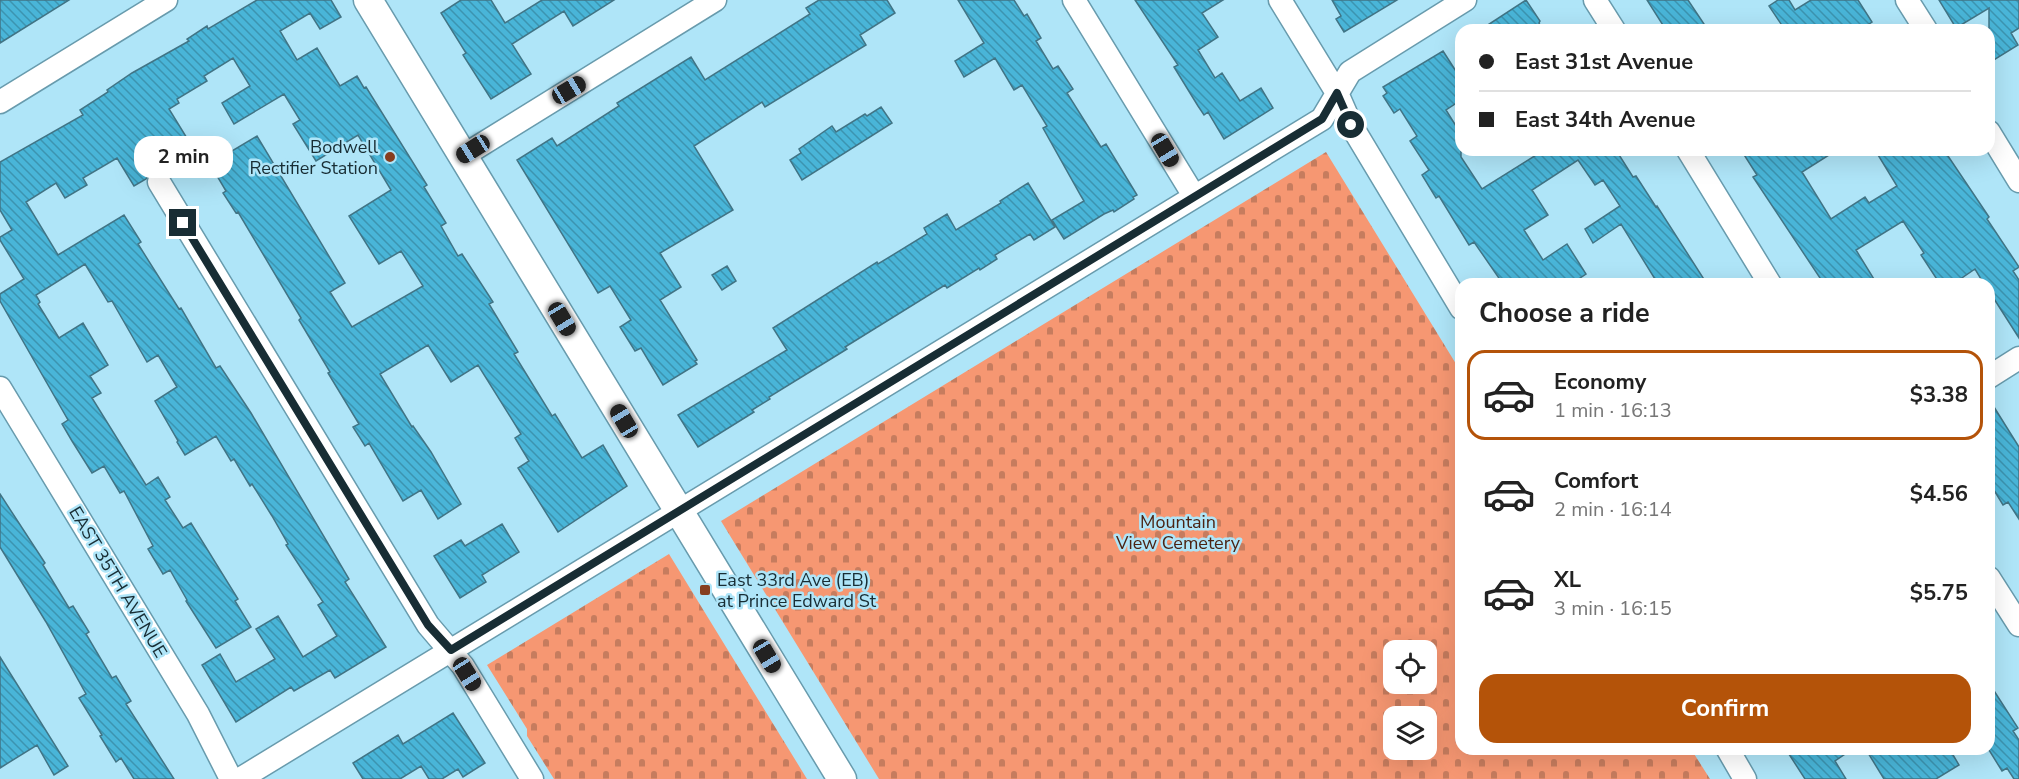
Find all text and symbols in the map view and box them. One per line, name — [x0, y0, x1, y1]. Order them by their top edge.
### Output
text: East 31st Avenue — [1515, 47, 1693, 77]
car — [549, 73, 589, 107]
text: East 34th Avenue — [1515, 105, 1695, 135]
route start — [1337, 111, 1364, 138]
car — [1148, 130, 1182, 170]
car — [453, 132, 493, 166]
place label: Bodwell Rectifier Station — [249, 135, 379, 180]
callout: 2 min — [134, 136, 232, 178]
text: 2 min — [158, 143, 209, 170]
marker: Bodwell Rectifier Station — [383, 150, 397, 164]
route end — [169, 209, 196, 236]
text: Choose a ride — [1479, 295, 1650, 332]
car — [545, 299, 579, 339]
text: Economy — [1554, 367, 1646, 397]
icon: car — [1482, 368, 1536, 422]
text: $3.38 — [1910, 380, 1968, 410]
text: 1 min · 16:13 — [1554, 397, 1672, 424]
car — [607, 401, 641, 441]
text: Comfort — [1554, 466, 1638, 496]
icon: car — [1482, 467, 1536, 521]
text: $4.56 — [1910, 479, 1968, 509]
text: 2 min · 16:14 — [1554, 496, 1672, 523]
street label: EAST 35TH AVENUE — [63, 502, 173, 662]
park label: Mountain View Cemetery — [1115, 510, 1241, 555]
text: XL — [1554, 565, 1581, 595]
icon: car — [1482, 566, 1536, 620]
place label: East 33rd Ave (EB) at Prince Edward St — [717, 568, 877, 613]
text: $5.75 — [1910, 578, 1968, 608]
marker: East 33rd Ave (EB) at Prince Edward St — [698, 583, 712, 597]
text: 3 min · 16:15 — [1554, 595, 1672, 622]
car — [750, 636, 784, 676]
map controls — [1383, 640, 1437, 760]
button: locate — [1383, 640, 1437, 694]
car — [450, 654, 484, 694]
button: Confirm — [1479, 674, 1971, 743]
button: layers — [1383, 706, 1437, 760]

